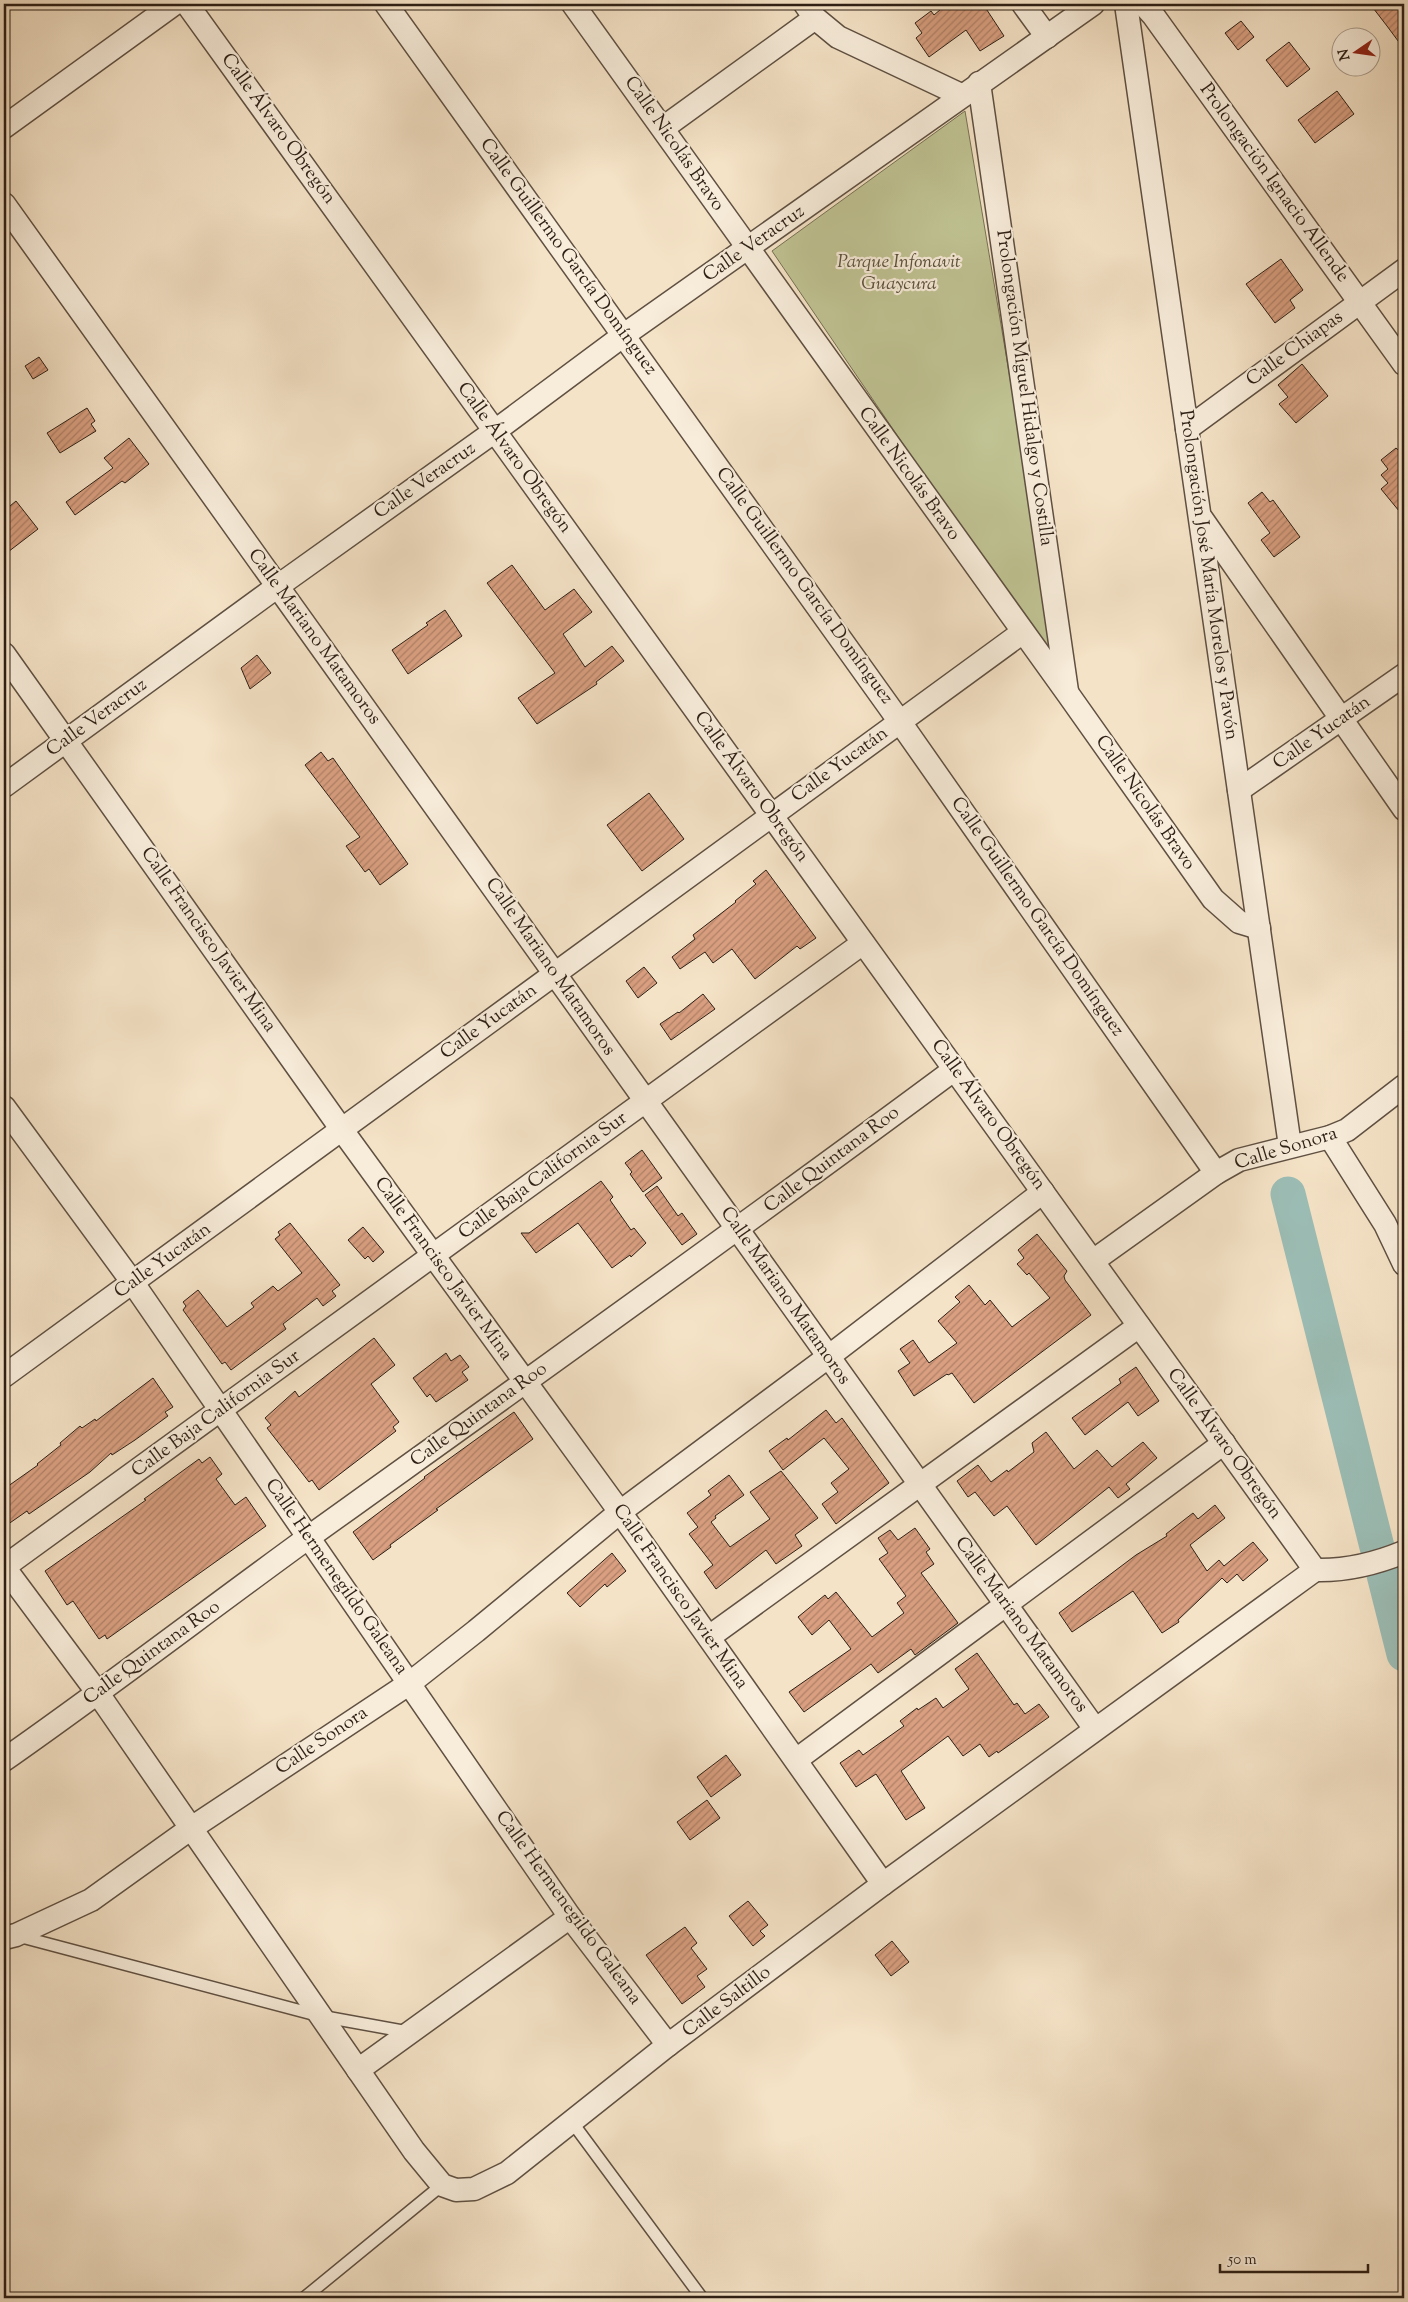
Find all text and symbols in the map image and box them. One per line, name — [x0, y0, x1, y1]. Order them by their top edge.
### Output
north arrow — [1330, 28, 1380, 78]
text: N — [1334, 47, 1356, 62]
street label: Calle Álvaro Obregón — [214, 48, 342, 210]
street label: Calle Nicolás Bravo — [617, 71, 731, 217]
street label: Prolongación Ignacio Allende — [1192, 78, 1356, 288]
street label: Calle Guillermo García Domínguez — [473, 133, 663, 381]
street label: Calle Veracruz — [698, 199, 810, 289]
street label: Prolongación Miguel Hidalgo y Costilla — [988, 228, 1060, 548]
park label: Parque Infonavit Guaycura — [837, 249, 961, 298]
street label: Calle Chiapas — [1241, 304, 1349, 394]
street label: Calle Álvaro Obregón — [450, 377, 578, 539]
street label: Calle Nicolás Bravo — [851, 402, 967, 546]
street label: Prolongación José María Morelos y Pavón — [1171, 408, 1245, 742]
street label: Calle Veracruz — [369, 436, 481, 526]
street label: Calle Guillermo García Domínguez — [709, 462, 899, 710]
street label: Calle Mariano Matamoros — [241, 543, 387, 731]
street label: Calle Veracruz — [41, 672, 153, 764]
street label: Calle Yucatán — [1268, 689, 1376, 777]
street label: Calle Álvaro Obregón — [687, 706, 815, 868]
street label: Calle Yucatán — [786, 721, 894, 809]
street label: Calle Nicolás Bravo — [1088, 730, 1202, 876]
street label: Calle Guillermo García Domínguez — [944, 792, 1130, 1042]
street label: Calle Francisco Javier Mina — [134, 842, 283, 1038]
street label: Calle Mariano Matamoros — [478, 872, 622, 1062]
street label: Calle Yucatán — [435, 978, 543, 1066]
street label: Calle Álvaro Obregón — [924, 1034, 1052, 1196]
street label: Calle Quintana Roo — [759, 1100, 905, 1220]
street label: Calle Baja California Sur — [453, 1105, 633, 1247]
street label: Calle Sonora — [1231, 1121, 1341, 1177]
street label: Calle Francisco Javier Mina — [367, 1172, 519, 1366]
street label: Calle Mariano Matamoros — [713, 1201, 857, 1391]
street label: Calle Yucatán — [109, 1217, 217, 1305]
street label: Calle Baja California Sur — [126, 1343, 306, 1485]
street label: Calle Quintana Roo — [405, 1356, 553, 1474]
street label: Calle Álvaro Obregón — [1160, 1363, 1288, 1525]
street label: Calle Hermenegildo Galeana — [258, 1473, 414, 1681]
street label: Calle Francisco Javier Mina — [606, 1499, 755, 1695]
street label: Calle Mariano Matamoros — [948, 1531, 1094, 1719]
street label: Calle Quintana Roo — [78, 1594, 226, 1712]
street label: Calle Sonora — [270, 1700, 374, 1782]
street label: Calle Hermenegildo Galeana — [488, 1805, 648, 2011]
street label: Calle Saltillo — [677, 1960, 777, 2044]
scale bar — [1220, 2242, 1368, 2274]
text: 50 m — [1227, 2250, 1257, 2271]

